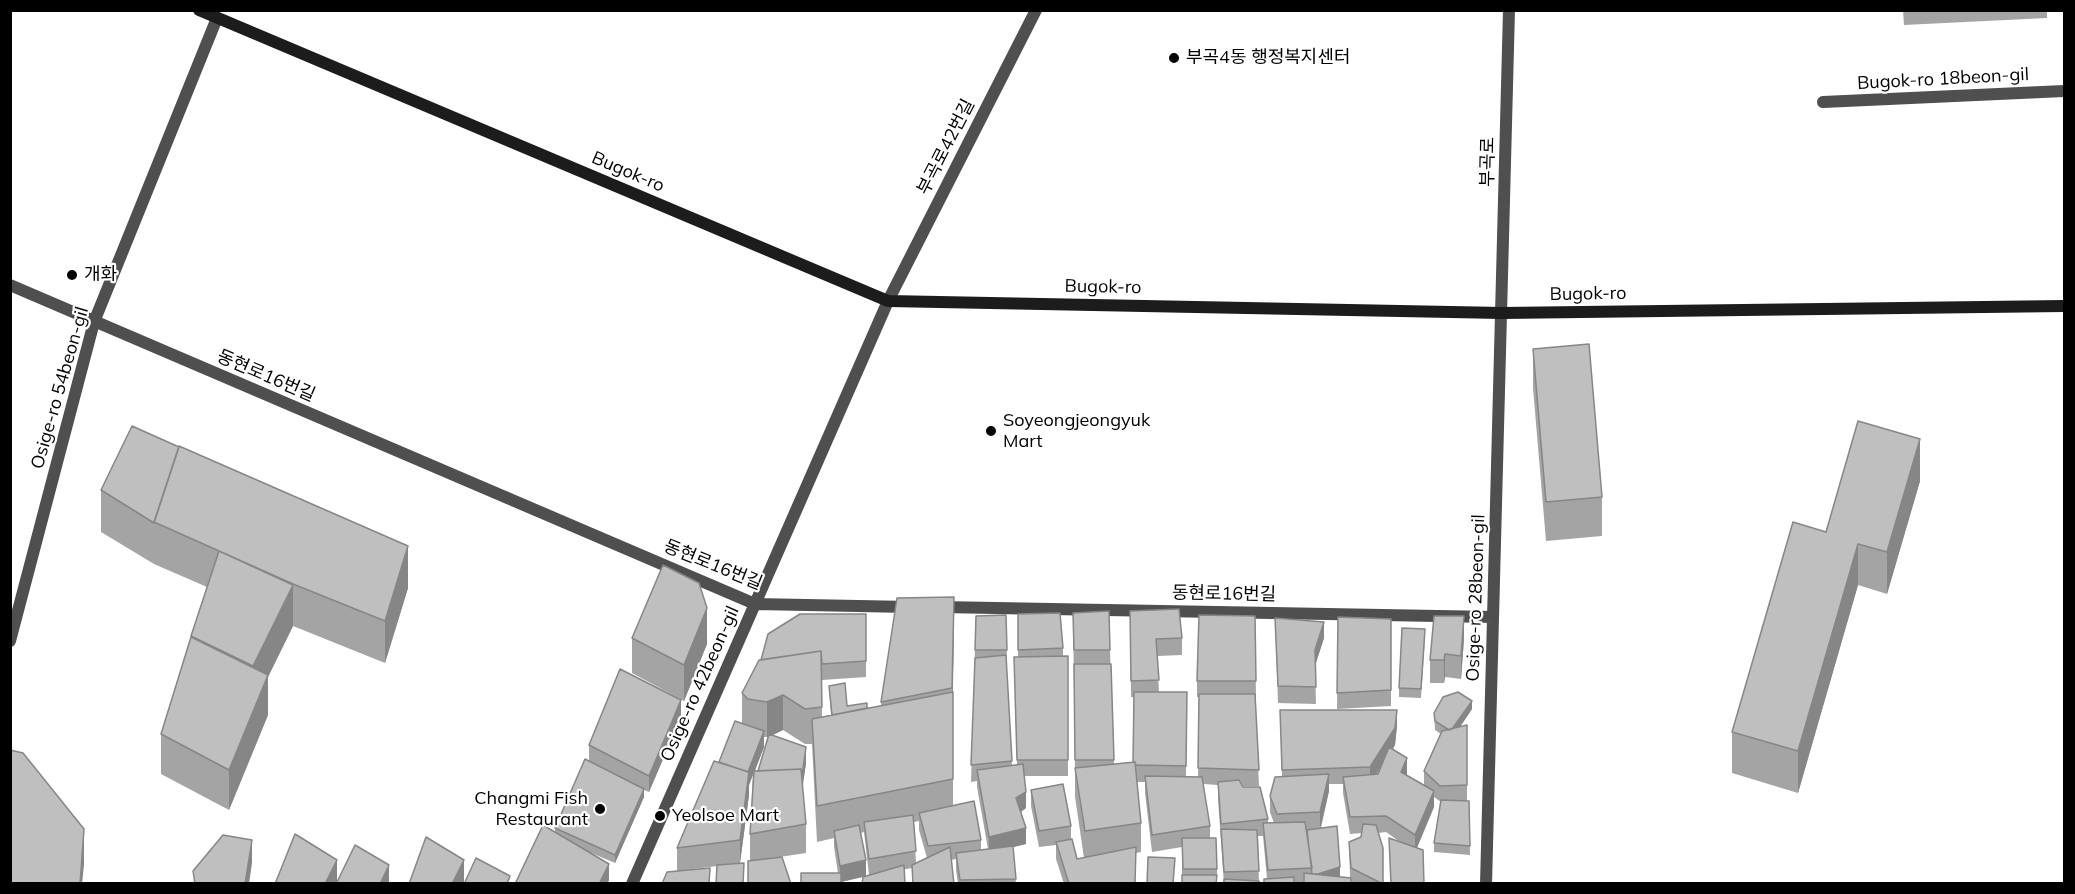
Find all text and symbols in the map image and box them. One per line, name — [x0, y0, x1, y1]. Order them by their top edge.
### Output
place label: 부곡4동 행정복지센터 — [1186, 47, 1351, 69]
marker: 부곡4동 행정복지센터 — [1167, 51, 1181, 65]
street label: Bugok-ro 18beon-gil — [1857, 64, 2029, 94]
street label: 부곡로42번길 — [913, 96, 979, 198]
street label: 부곡로 — [1477, 137, 1499, 187]
street label: Bugok-ro — [588, 147, 668, 197]
place label: 개화 — [84, 264, 117, 286]
marker: 개화 — [65, 268, 79, 282]
street label: Bugok-ro — [1064, 276, 1142, 298]
street label: Bugok-ro — [1549, 283, 1627, 305]
street label: Osige-ro 54beon-gil — [27, 305, 93, 471]
street label: 동현로16번길 — [214, 346, 318, 406]
place label: Soyeongjeongyuk Mart — [1003, 410, 1150, 452]
marker: Soyeongjeongyuk Mart — [984, 424, 998, 438]
street label: Osige-ro 28beon-gil — [1462, 514, 1490, 682]
street label: 동현로16번길 — [661, 535, 765, 595]
street label: 동현로16번길 — [1172, 582, 1276, 606]
street label: Osige-ro 42beon-gil — [656, 603, 744, 765]
place label: Changmi Fish Restaurant — [474, 788, 588, 830]
marker: Changmi Fish Restaurant — [593, 802, 607, 816]
place label: Yeolsoe Mart — [672, 805, 779, 827]
marker: Yeolsoe Mart — [653, 809, 667, 823]

